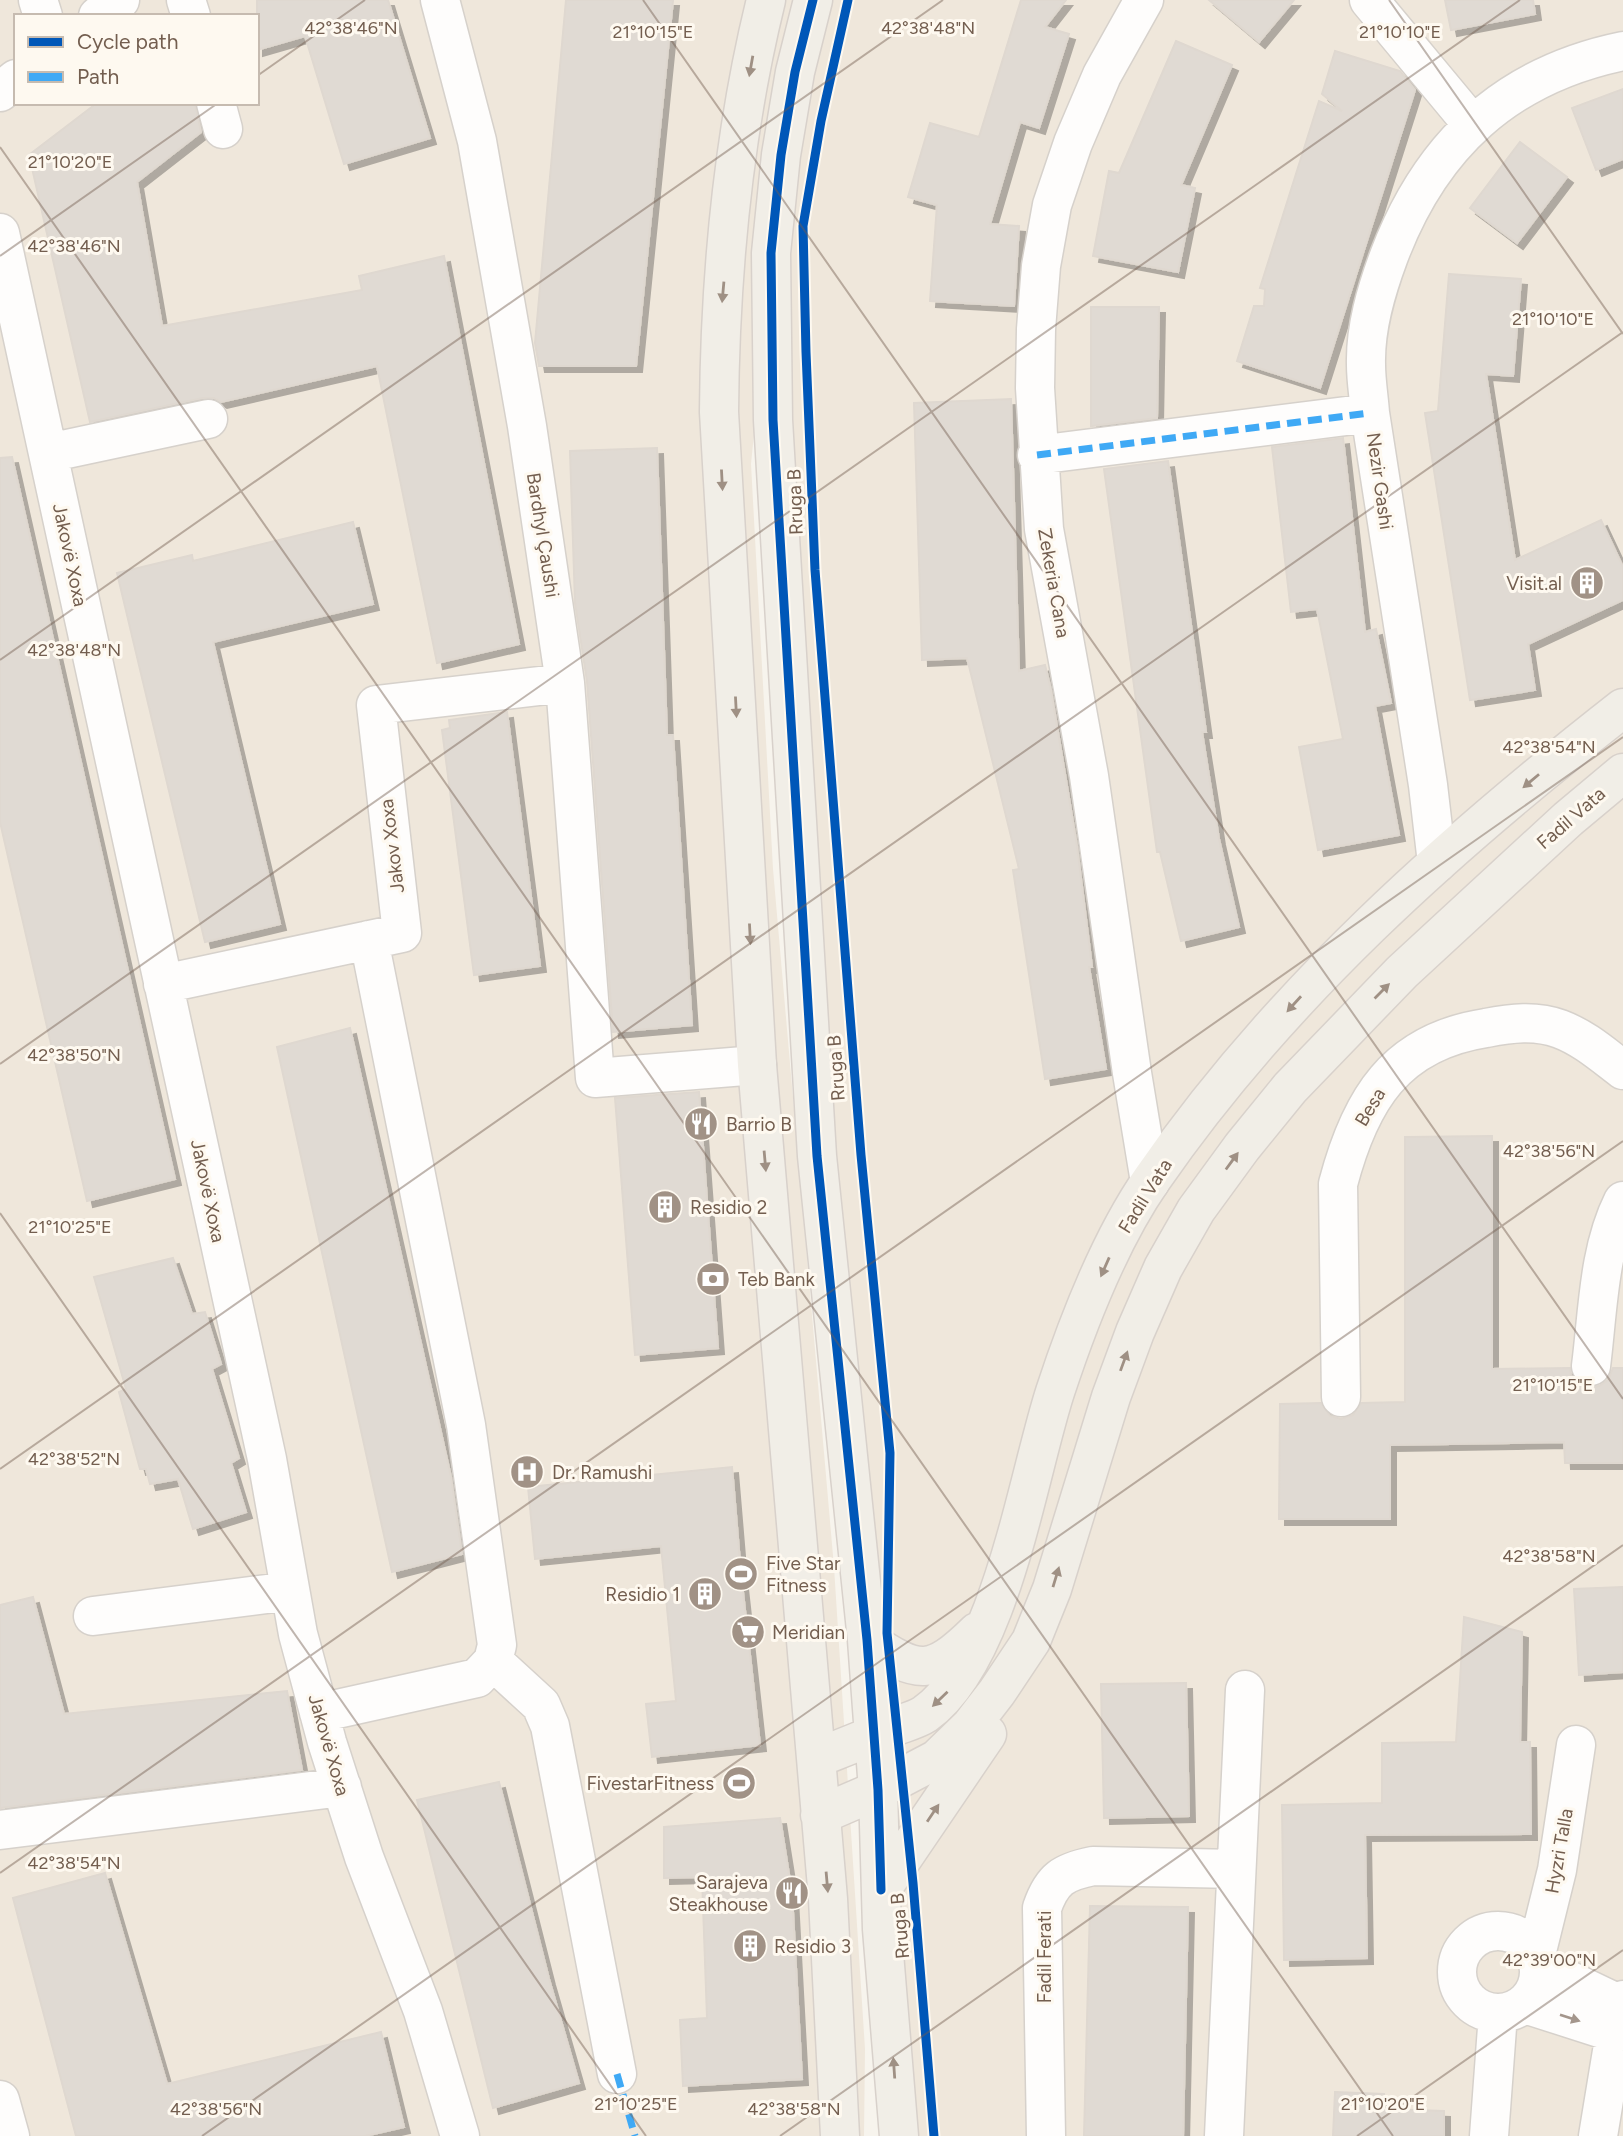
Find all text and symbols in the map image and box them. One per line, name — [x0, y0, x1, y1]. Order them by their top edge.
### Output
legend — [14, 14, 259, 105]
text: 42°38'46"N — [304, 17, 398, 39]
text: 42°38'48"N — [881, 17, 975, 39]
text: 21°10'15"E — [613, 21, 693, 43]
text: 21°10'10"E — [1359, 21, 1441, 43]
text: Cycle path — [77, 29, 178, 54]
one-way arrow — [745, 55, 756, 77]
text: Path — [77, 64, 119, 89]
text: 21°10'20"E — [28, 151, 112, 173]
text: 42°38'46"N — [27, 235, 121, 257]
one-way arrow — [717, 281, 728, 303]
text: 21°10'10"E — [1512, 308, 1594, 330]
street label: Nezir Gashi — [1362, 431, 1398, 531]
one-way arrow — [717, 469, 728, 491]
street label: Rruga B — [782, 469, 808, 535]
street label: Bardhyl Çaushi — [522, 471, 564, 599]
street label: Jakovë Xoxa — [48, 501, 92, 609]
street label: Zekeria Cana — [1033, 526, 1075, 640]
building icon: Visit.al — [1568, 564, 1606, 602]
place label: Visit.al — [1506, 572, 1562, 595]
text: 42°38'48"N — [27, 639, 121, 661]
one-way arrow — [730, 696, 741, 718]
text: 42°38'54"N — [1502, 736, 1596, 758]
one-way arrow — [1523, 774, 1541, 789]
street label: Fadil Vata — [1532, 782, 1610, 854]
street label: Jakov Xoxa — [375, 798, 409, 894]
one-way arrow — [744, 924, 755, 946]
one-way arrow — [1374, 983, 1391, 1000]
one-way arrow — [1287, 995, 1302, 1012]
street label: Rruga B — [822, 1034, 850, 1102]
text: 42°38'50"N — [27, 1044, 121, 1066]
street label: Besa — [1350, 1084, 1390, 1130]
restaurant icon: Barrio B — [682, 1105, 720, 1143]
place label: Barrio B — [726, 1113, 792, 1136]
street label: Jakovë Xoxa — [186, 1137, 230, 1245]
text: 42°38'56"N — [1503, 1140, 1595, 1162]
one-way arrow — [760, 1150, 771, 1172]
one-way arrow — [1225, 1152, 1239, 1171]
street label: Fadil Vata — [1113, 1155, 1177, 1237]
building icon: Residio 2 — [646, 1188, 684, 1226]
place label: Residio 2 — [690, 1196, 767, 1219]
text: 21°10'25"E — [28, 1216, 112, 1238]
one-way arrow — [1099, 1257, 1111, 1277]
bank icon: Teb Bank — [694, 1260, 732, 1298]
place label: Teb Bank — [738, 1268, 815, 1291]
one-way arrow — [1119, 1350, 1130, 1371]
text: 21°10'15"E — [1513, 1374, 1593, 1396]
text: 42°38'52"N — [28, 1448, 120, 1470]
hospital icon: Dr. Ramushi — [508, 1453, 546, 1491]
place label: Dr. Ramushi — [552, 1461, 652, 1484]
text: 42°38'58"N — [1502, 1545, 1596, 1567]
place label: Five Star Fitness — [766, 1552, 841, 1597]
sports icon: Five Star Fitness — [722, 1555, 760, 1593]
one-way arrow — [1052, 1567, 1062, 1588]
building icon: Residio 1 — [686, 1575, 724, 1613]
place label: Residio 1 — [605, 1583, 680, 1606]
supermarket icon: Meridian — [729, 1613, 767, 1651]
place label: Meridian — [772, 1621, 845, 1644]
street label: Jakovë Xoxa — [304, 1691, 354, 1799]
one-way arrow — [932, 1691, 949, 1707]
sports icon: FivestarFitness — [720, 1764, 758, 1802]
place label: FivestarFitness — [587, 1772, 714, 1795]
one-way arrow — [926, 1804, 940, 1822]
street label: Hyzri Talla — [1540, 1807, 1578, 1895]
text: 42°38'54"N — [27, 1852, 121, 1874]
place label: Sarajeva Steakhouse — [668, 1871, 768, 1916]
one-way arrow — [822, 1872, 833, 1894]
restaurant icon: Sarajeva Steakhouse — [773, 1874, 811, 1912]
street label: Rruga B — [886, 1892, 914, 1960]
street label: Fadil Ferati — [1033, 1911, 1056, 2003]
building icon: Residio 3 — [731, 1927, 769, 1965]
place label: Residio 3 — [774, 1935, 851, 1958]
text: 42°39'00"N — [1502, 1949, 1596, 1971]
one-way arrow — [1559, 2014, 1580, 2024]
one-way arrow — [888, 2057, 899, 2079]
text: 21°10'25"E — [594, 2093, 678, 2115]
text: 21°10'20"E — [1341, 2093, 1425, 2115]
text: 42°38'56"N — [170, 2098, 262, 2120]
text: 42°38'58"N — [747, 2098, 841, 2120]

